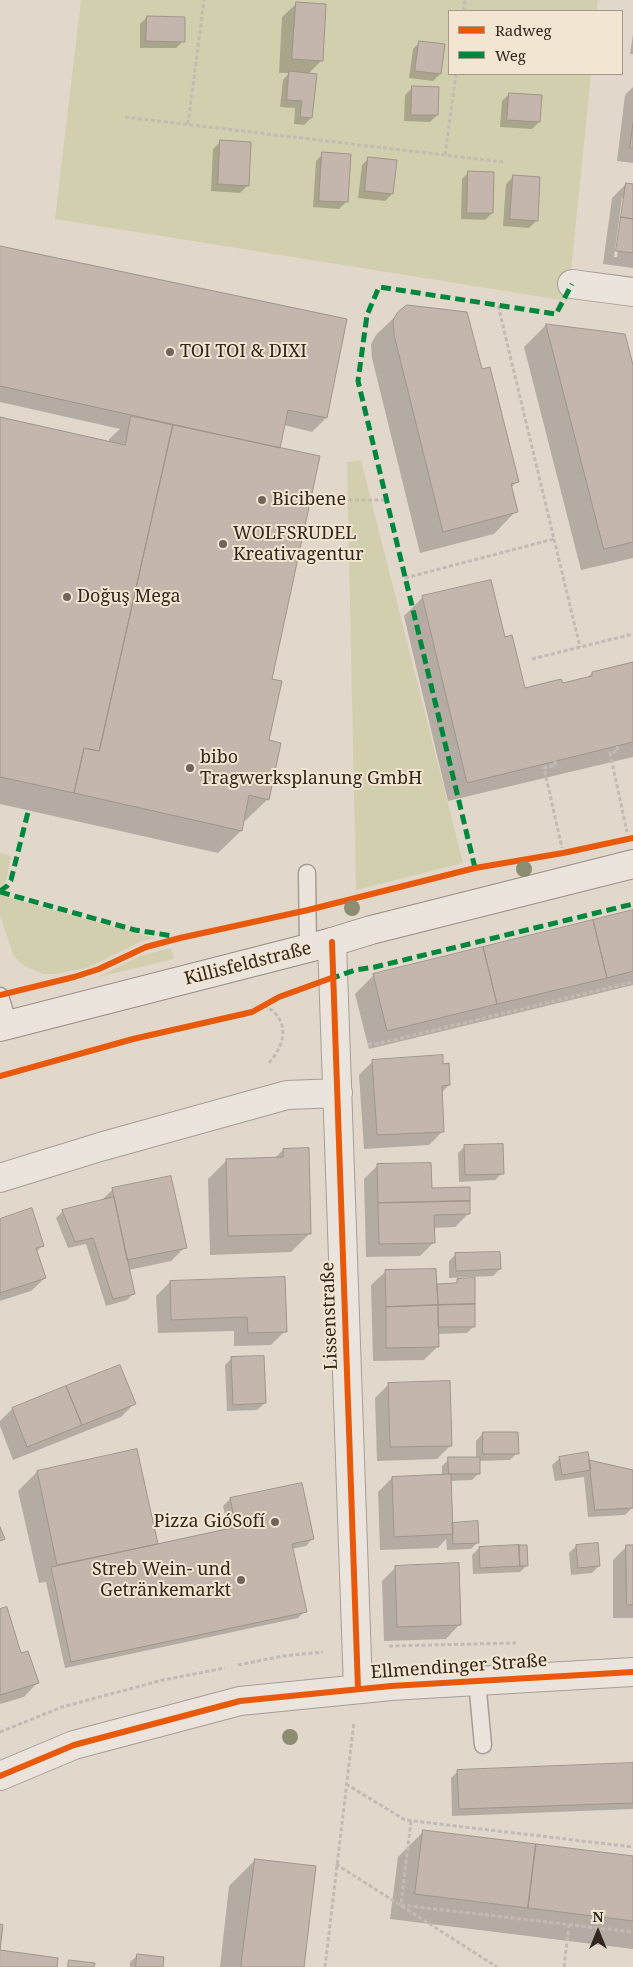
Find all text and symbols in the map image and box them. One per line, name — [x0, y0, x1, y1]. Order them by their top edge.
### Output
legend — [448, 10, 623, 75]
text: Radweg — [495, 20, 552, 40]
text: Weg — [495, 45, 526, 65]
place label: TOI TOI & DIXI — [180, 341, 307, 363]
marker: TOI TOI & DIXI — [164, 346, 176, 358]
place label: Bicibene — [272, 489, 346, 511]
marker: Bicibene — [256, 494, 268, 506]
place label: WOLFSRUDEL Kreativagentur — [233, 523, 364, 566]
marker: WOLFSRUDEL Kreativagentur — [217, 538, 229, 550]
place label: Doğuş Mega — [77, 586, 181, 608]
marker: Doğuş Mega — [61, 591, 73, 603]
place label: bibo Tragwerksplanung GmbH — [200, 747, 422, 790]
marker: bibo Tragwerksplanung GmbH — [184, 762, 196, 774]
street label: Killisfeldstraße — [182, 938, 314, 990]
street label: Lissenstraße — [317, 1261, 343, 1371]
place label: Pizza GióSofí — [154, 1511, 265, 1533]
marker: Pizza GióSofí — [269, 1516, 281, 1528]
place label: Streb Wein- und Getränkemarkt — [92, 1559, 231, 1602]
marker: Streb Wein- und Getränkemarkt — [235, 1574, 247, 1586]
street label: Ellmendinger Straße — [370, 1650, 548, 1684]
north arrow — [573, 1907, 623, 1957]
text: N — [592, 1907, 604, 1926]

